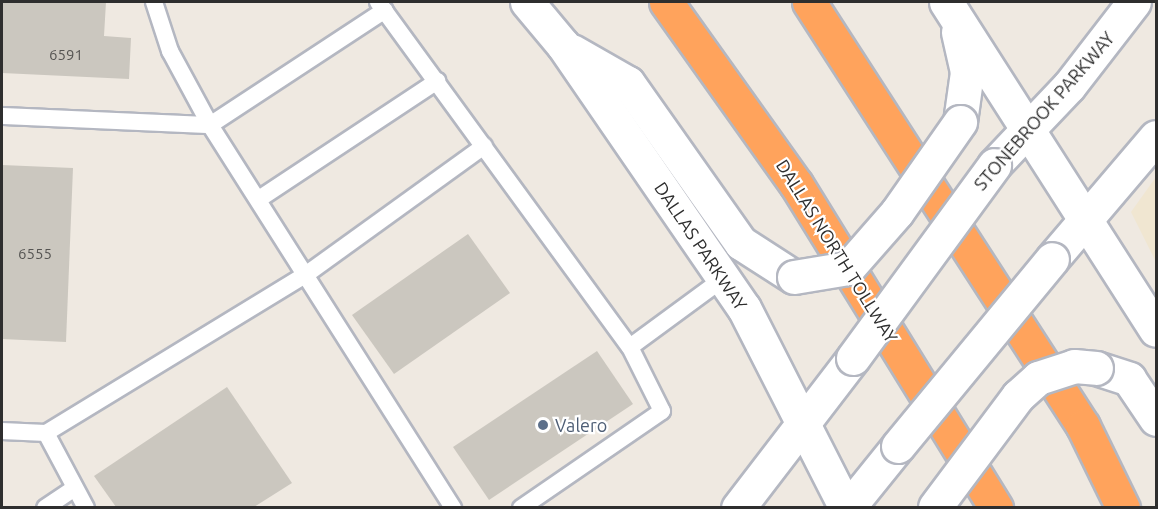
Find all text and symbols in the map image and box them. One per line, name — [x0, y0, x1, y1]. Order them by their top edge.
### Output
street label: STONEBROOK PARKWAY — [969, 27, 1119, 195]
house number: 6591 — [49, 46, 83, 64]
street label: DALLAS NORTH TOLLWAY — [772, 155, 902, 347]
street label: DALLAS PARKWAY — [650, 178, 752, 314]
house number: 6555 — [18, 245, 52, 263]
place label: Valero — [555, 414, 607, 436]
marker: Valero — [536, 418, 550, 432]

